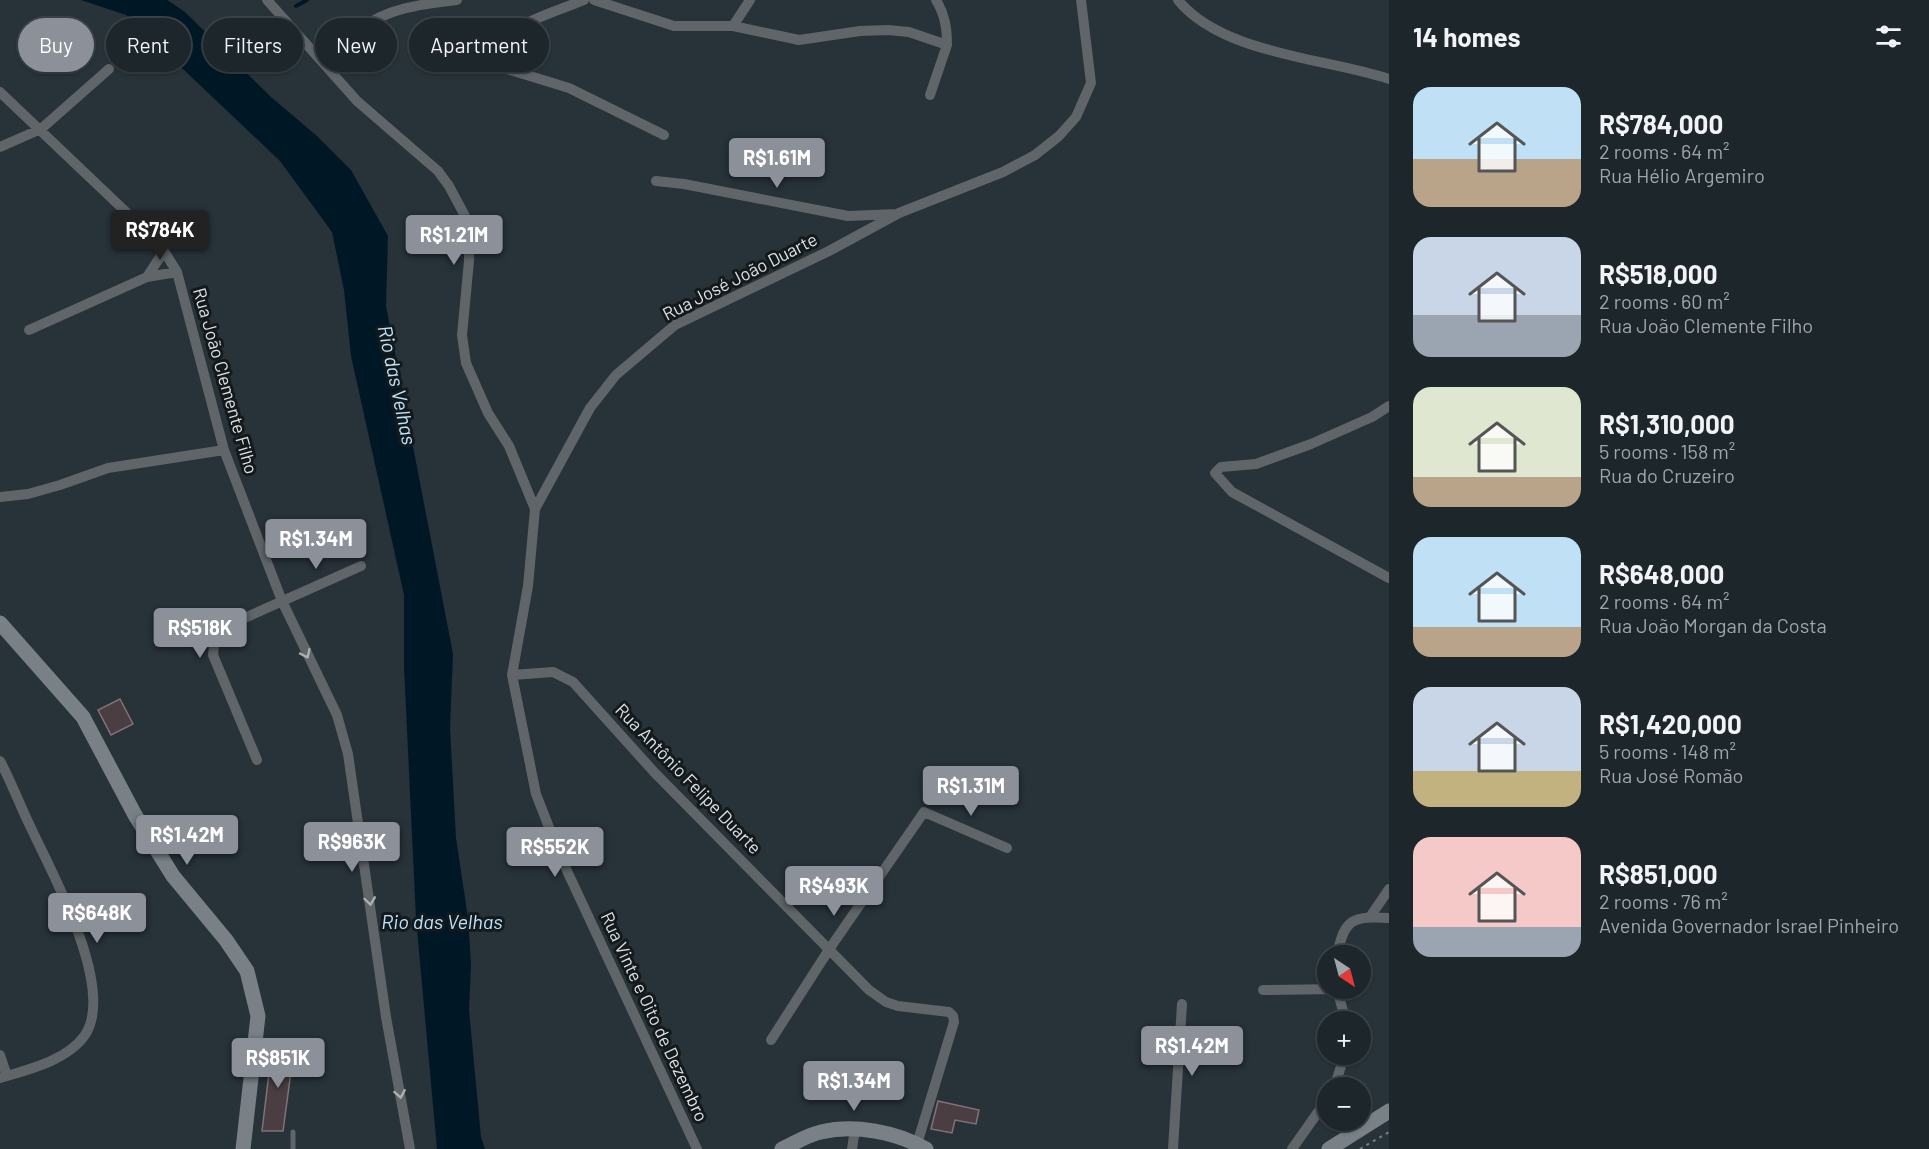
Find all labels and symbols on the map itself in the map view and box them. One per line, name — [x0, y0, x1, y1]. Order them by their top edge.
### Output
pin: R$1.61M — [722, 138, 832, 189]
pin: R$784K — [111, 210, 209, 261]
pin: R$1.21M — [399, 215, 509, 266]
street label: Rua José João Duarte — [659, 228, 821, 325]
street label: Rua João Clemente Filho — [189, 285, 263, 476]
water label: Rio das Velhas — [374, 323, 422, 447]
pin: R$1.34M — [261, 519, 371, 570]
pin: R$518K — [151, 608, 249, 659]
one-way arrow — [299, 647, 311, 658]
street label: Rua Antônio Felipe Duarte — [611, 698, 766, 858]
pin: R$1.31M — [916, 766, 1026, 817]
pin: R$1.42M — [132, 815, 242, 866]
pin: R$963K — [303, 822, 401, 873]
pin: R$552K — [506, 827, 604, 878]
pin: R$493K — [785, 866, 883, 917]
pin: R$648K — [48, 893, 146, 944]
one-way arrow — [363, 897, 376, 906]
street label: Rua Vinte e Oito de Dezembro — [597, 908, 713, 1125]
water label: Rio das Velhas — [381, 909, 503, 933]
north arrow — [1317, 945, 1371, 999]
pin: R$1.42M — [1137, 1026, 1247, 1077]
pin: R$851K — [229, 1038, 327, 1089]
pin: R$1.34M — [799, 1061, 909, 1112]
one-way arrow — [393, 1089, 406, 1099]

